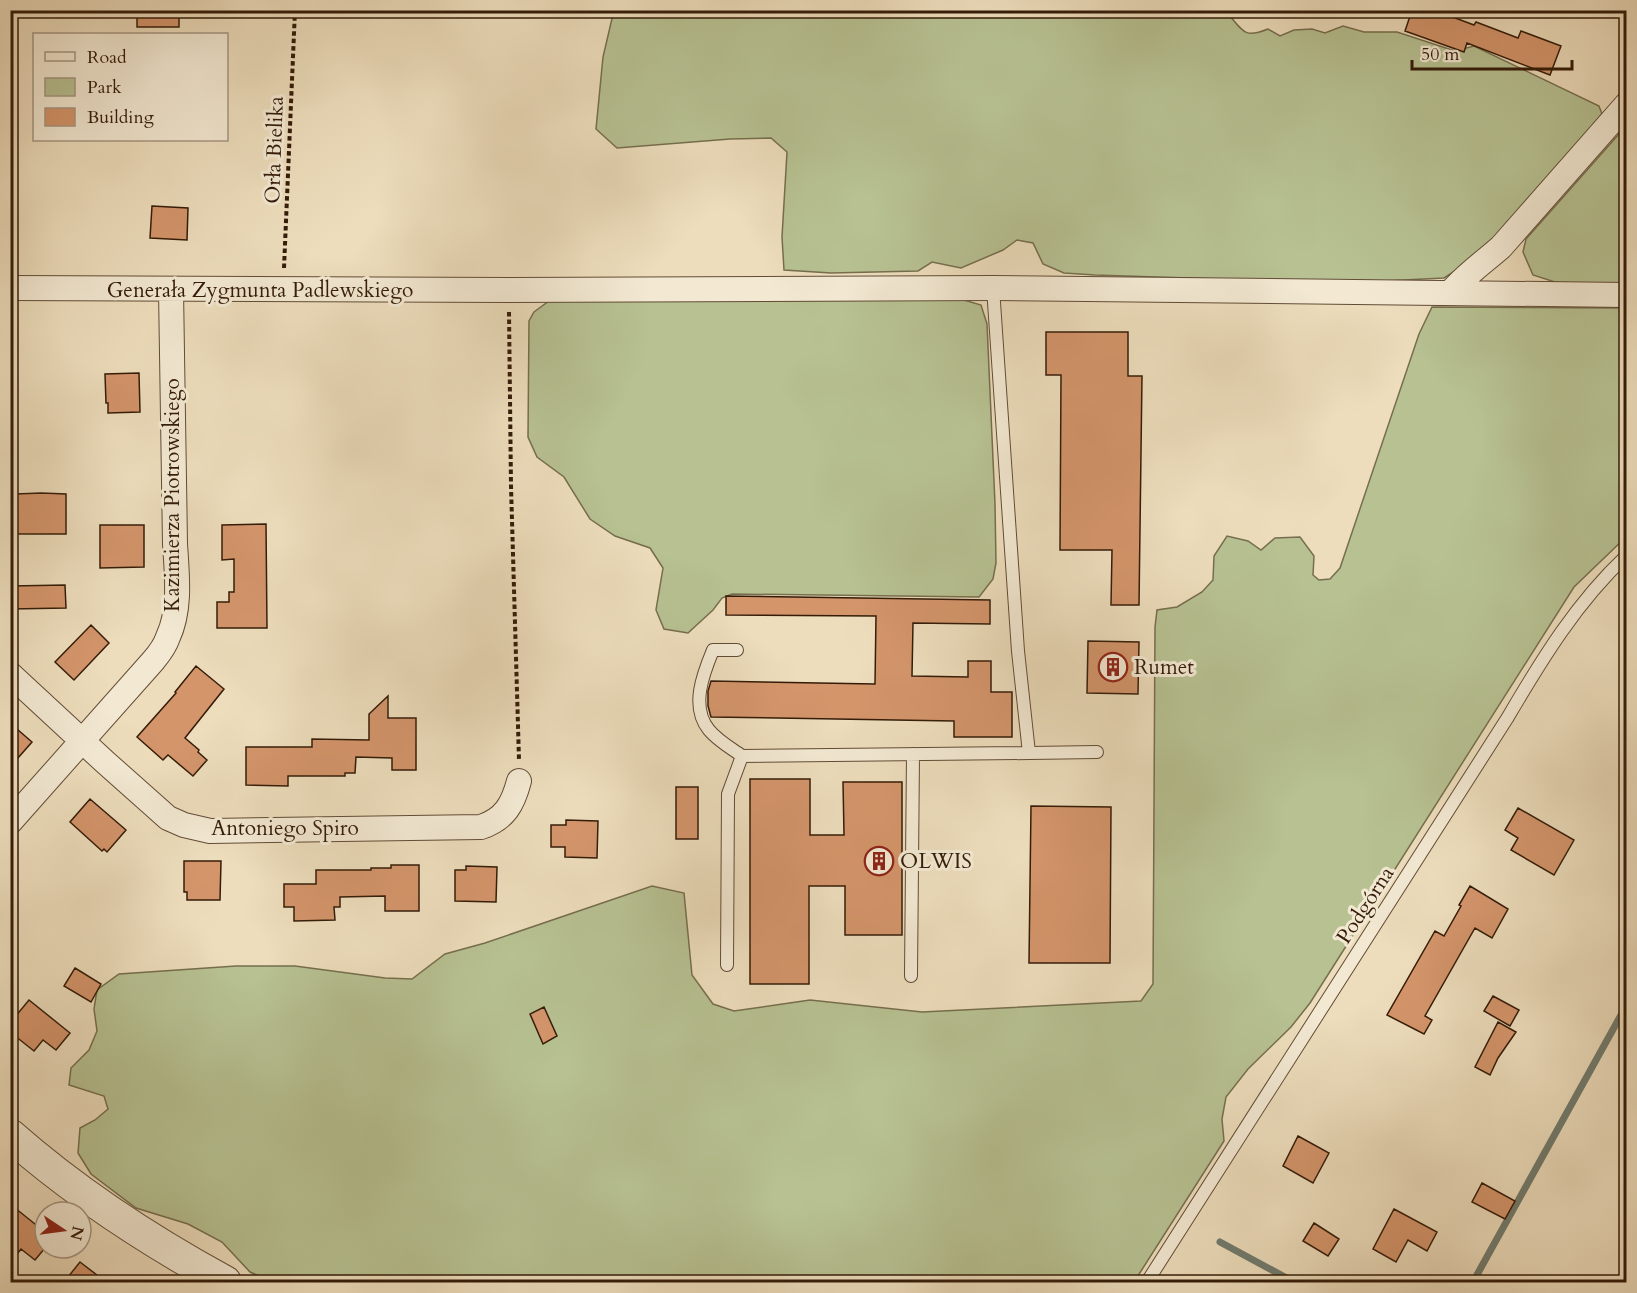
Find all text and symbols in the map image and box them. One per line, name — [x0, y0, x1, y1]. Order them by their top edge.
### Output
legend — [33, 33, 228, 141]
scale bar — [1412, 33, 1572, 71]
text: 50 m — [1421, 42, 1460, 67]
text: Road — [87, 45, 127, 70]
text: Park — [87, 75, 122, 100]
street label: Orła Bielika — [258, 96, 291, 204]
text: Building — [87, 105, 155, 130]
street label: Generała Zygmunta Padlewskiego — [107, 276, 413, 305]
street label: Kazimierza Piotrowskiego — [158, 378, 187, 612]
building icon: Rumet — [1097, 651, 1129, 683]
place label: Rumet — [1134, 653, 1194, 682]
street label: Antoniego Spiro — [211, 814, 359, 843]
building icon: OLWIS — [863, 845, 895, 877]
place label: OLWIS — [900, 847, 972, 876]
street label: Podgórna — [1330, 861, 1401, 950]
north arrow — [33, 1200, 93, 1260]
text: N — [64, 1224, 89, 1242]

